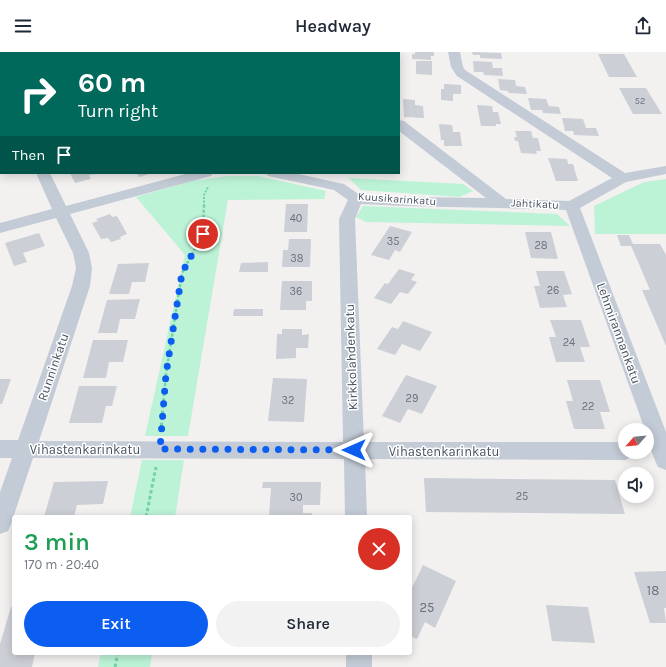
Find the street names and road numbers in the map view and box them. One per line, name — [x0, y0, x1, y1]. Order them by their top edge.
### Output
street label: Kuusikarinkatu — [358, 190, 436, 208]
street label: Jahtikatu — [511, 196, 559, 212]
street label: Lehmirannankatu — [594, 280, 644, 386]
street label: Kirkkolahdenkatu — [342, 304, 360, 410]
street label: Runninkatu — [34, 331, 72, 403]
street label: Vihastenkarinkatu — [30, 442, 140, 457]
street label: Vihastenkarinkatu — [389, 444, 499, 459]

